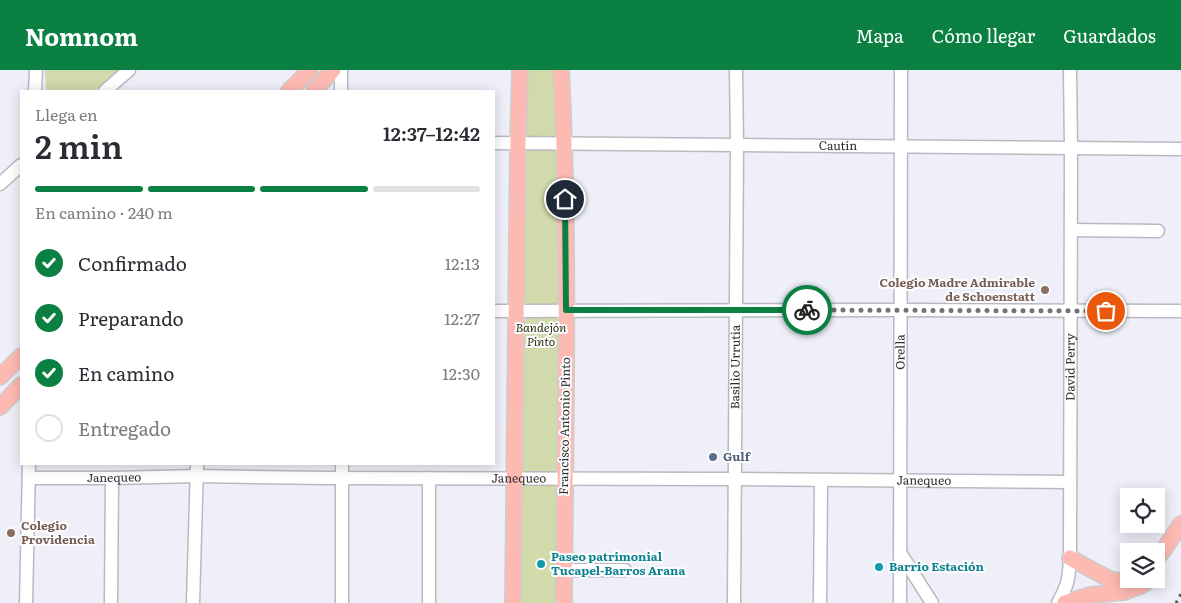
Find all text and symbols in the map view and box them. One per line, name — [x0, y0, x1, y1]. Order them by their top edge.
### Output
text: Nomnom — [25, 18, 138, 53]
text: Mapa — [856, 22, 904, 49]
text: Cómo llegar — [932, 22, 1035, 49]
text: Guardados — [1063, 22, 1156, 49]
text: Llega en — [35, 102, 98, 126]
text: 12:37–12:42 — [383, 119, 480, 147]
text: 2 min — [35, 121, 123, 169]
street label: Cautín — [819, 136, 857, 154]
pin — [544, 178, 586, 220]
icon: home — [551, 185, 579, 213]
text: En camino · 240 m — [35, 200, 173, 224]
icon: check — [35, 249, 63, 277]
text: Confirmado — [78, 249, 187, 277]
text: 12:13 — [445, 251, 480, 275]
place label: Colegio Madre Admirable de Schoenstatt — [880, 273, 1036, 305]
marker: Colegio Madre Admirable de Schoenstatt — [1039, 284, 1051, 296]
courier — [782, 285, 832, 335]
pin — [1085, 290, 1127, 332]
icon: bike — [793, 296, 821, 324]
icon: bag — [1092, 297, 1120, 325]
icon: check — [35, 304, 63, 332]
text: Preparando — [78, 304, 184, 332]
text: 12:27 — [444, 306, 480, 330]
park label: Bandejón Pinto — [516, 318, 566, 350]
street label: Basilio Urrutia — [725, 324, 744, 409]
street label: David Perry — [1060, 333, 1079, 401]
street label: Orella — [890, 334, 909, 370]
street label: Francisco Antonio Pinto — [554, 357, 574, 495]
icon: check — [35, 359, 63, 387]
text: En camino — [78, 359, 174, 387]
text: 12:30 — [442, 361, 480, 385]
text: Entregado — [78, 414, 171, 442]
place label: Gulf — [723, 447, 752, 465]
marker: Gulf — [707, 451, 719, 463]
street label: Janequeo — [87, 467, 142, 486]
street label: Janequeo — [492, 468, 546, 487]
street label: Janequeo — [897, 470, 951, 489]
map controls — [1120, 488, 1165, 588]
button: locate — [1120, 488, 1165, 533]
place label: Colegio Providencia — [21, 516, 95, 548]
marker: Colegio Providencia — [5, 527, 17, 539]
button: layers — [1120, 543, 1165, 588]
place label: Paseo patrimonial Tucapel-Barros Arana — [551, 547, 685, 579]
place label: Barrio Estación — [889, 557, 984, 575]
marker: Paseo patrimonial Tucapel-Barros Arana — [535, 558, 547, 570]
marker: Barrio Estación — [873, 561, 885, 573]

